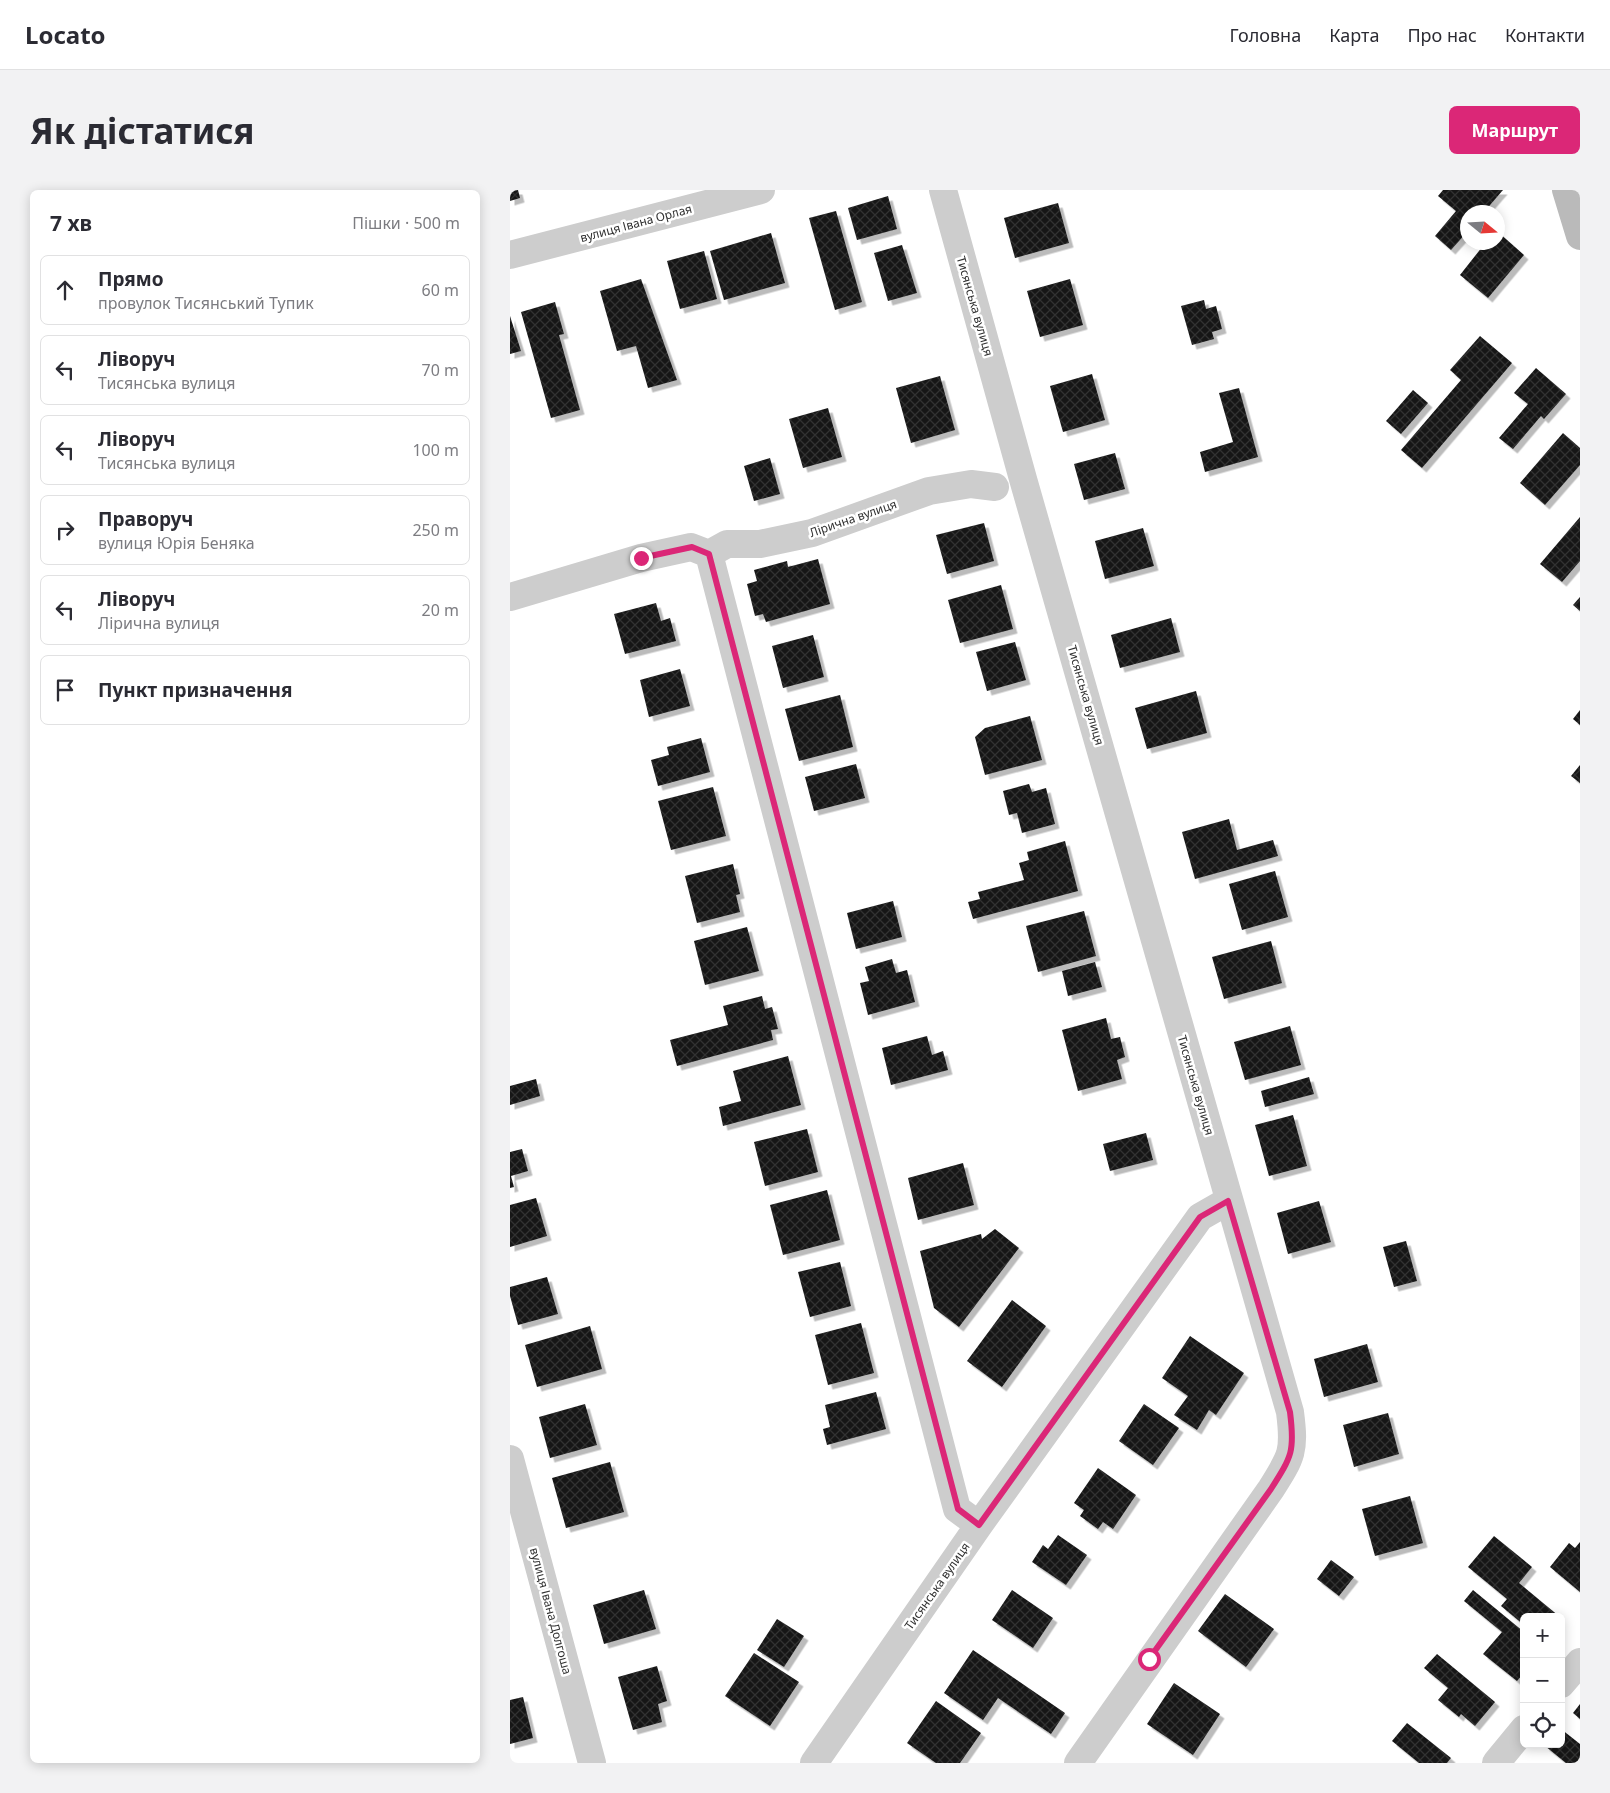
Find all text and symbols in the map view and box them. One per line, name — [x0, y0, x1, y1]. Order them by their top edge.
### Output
text: Locato — [25, 18, 106, 51]
text: Головна — [1230, 23, 1301, 47]
text: Карта — [1329, 23, 1379, 47]
text: Про нас — [1407, 23, 1477, 47]
text: Контакти — [1505, 23, 1585, 47]
button: Маршрут — [1449, 106, 1580, 154]
text: Як дістатися — [30, 107, 255, 154]
street label: вулиця Івана Орлая — [578, 200, 694, 246]
north arrow — [1460, 205, 1505, 250]
text: 7 хв — [50, 209, 92, 237]
text: Пішки · 500 m — [352, 212, 460, 234]
street label: Тисянська вулиця — [953, 254, 997, 358]
text: Прямо — [98, 266, 164, 292]
icon: ahead — [51, 276, 79, 304]
text: 60 m — [422, 279, 459, 301]
text: провулок Тисянський Тупик — [98, 292, 314, 314]
text: Ліворуч — [98, 346, 175, 372]
icon: left — [51, 356, 79, 384]
text: 70 m — [422, 359, 459, 381]
text: Тисянська вулиця — [98, 372, 236, 394]
text: Ліворуч — [98, 426, 175, 452]
icon: left — [51, 436, 79, 464]
text: 100 m — [412, 439, 459, 461]
text: Тисянська вулиця — [98, 452, 236, 474]
street label: Лірична вулиця — [807, 495, 899, 541]
text: Праворуч — [98, 506, 193, 532]
icon: right — [51, 516, 79, 544]
text: 250 m — [412, 519, 459, 541]
text: вулиця Юрія Беняка — [98, 532, 255, 554]
route end — [630, 547, 653, 570]
text: Ліворуч — [98, 586, 175, 612]
icon: left — [51, 596, 79, 624]
text: 20 m — [422, 599, 459, 621]
text: Лірична вулиця — [98, 612, 220, 634]
street label: Тисянська вулиця — [1064, 643, 1108, 747]
icon: arrive — [51, 676, 79, 704]
text: Пункт призначення — [98, 677, 292, 703]
street label: Тисянська вулиця — [1174, 1033, 1218, 1137]
street label: Тисянська вулиця — [900, 1539, 974, 1633]
street label: вулиця Івана Долгоша — [526, 1546, 576, 1676]
map controls — [1520, 1613, 1565, 1748]
button: + — [1520, 1613, 1565, 1658]
route start — [1138, 1648, 1161, 1671]
button: − — [1520, 1658, 1565, 1703]
button: locate — [1520, 1703, 1565, 1748]

